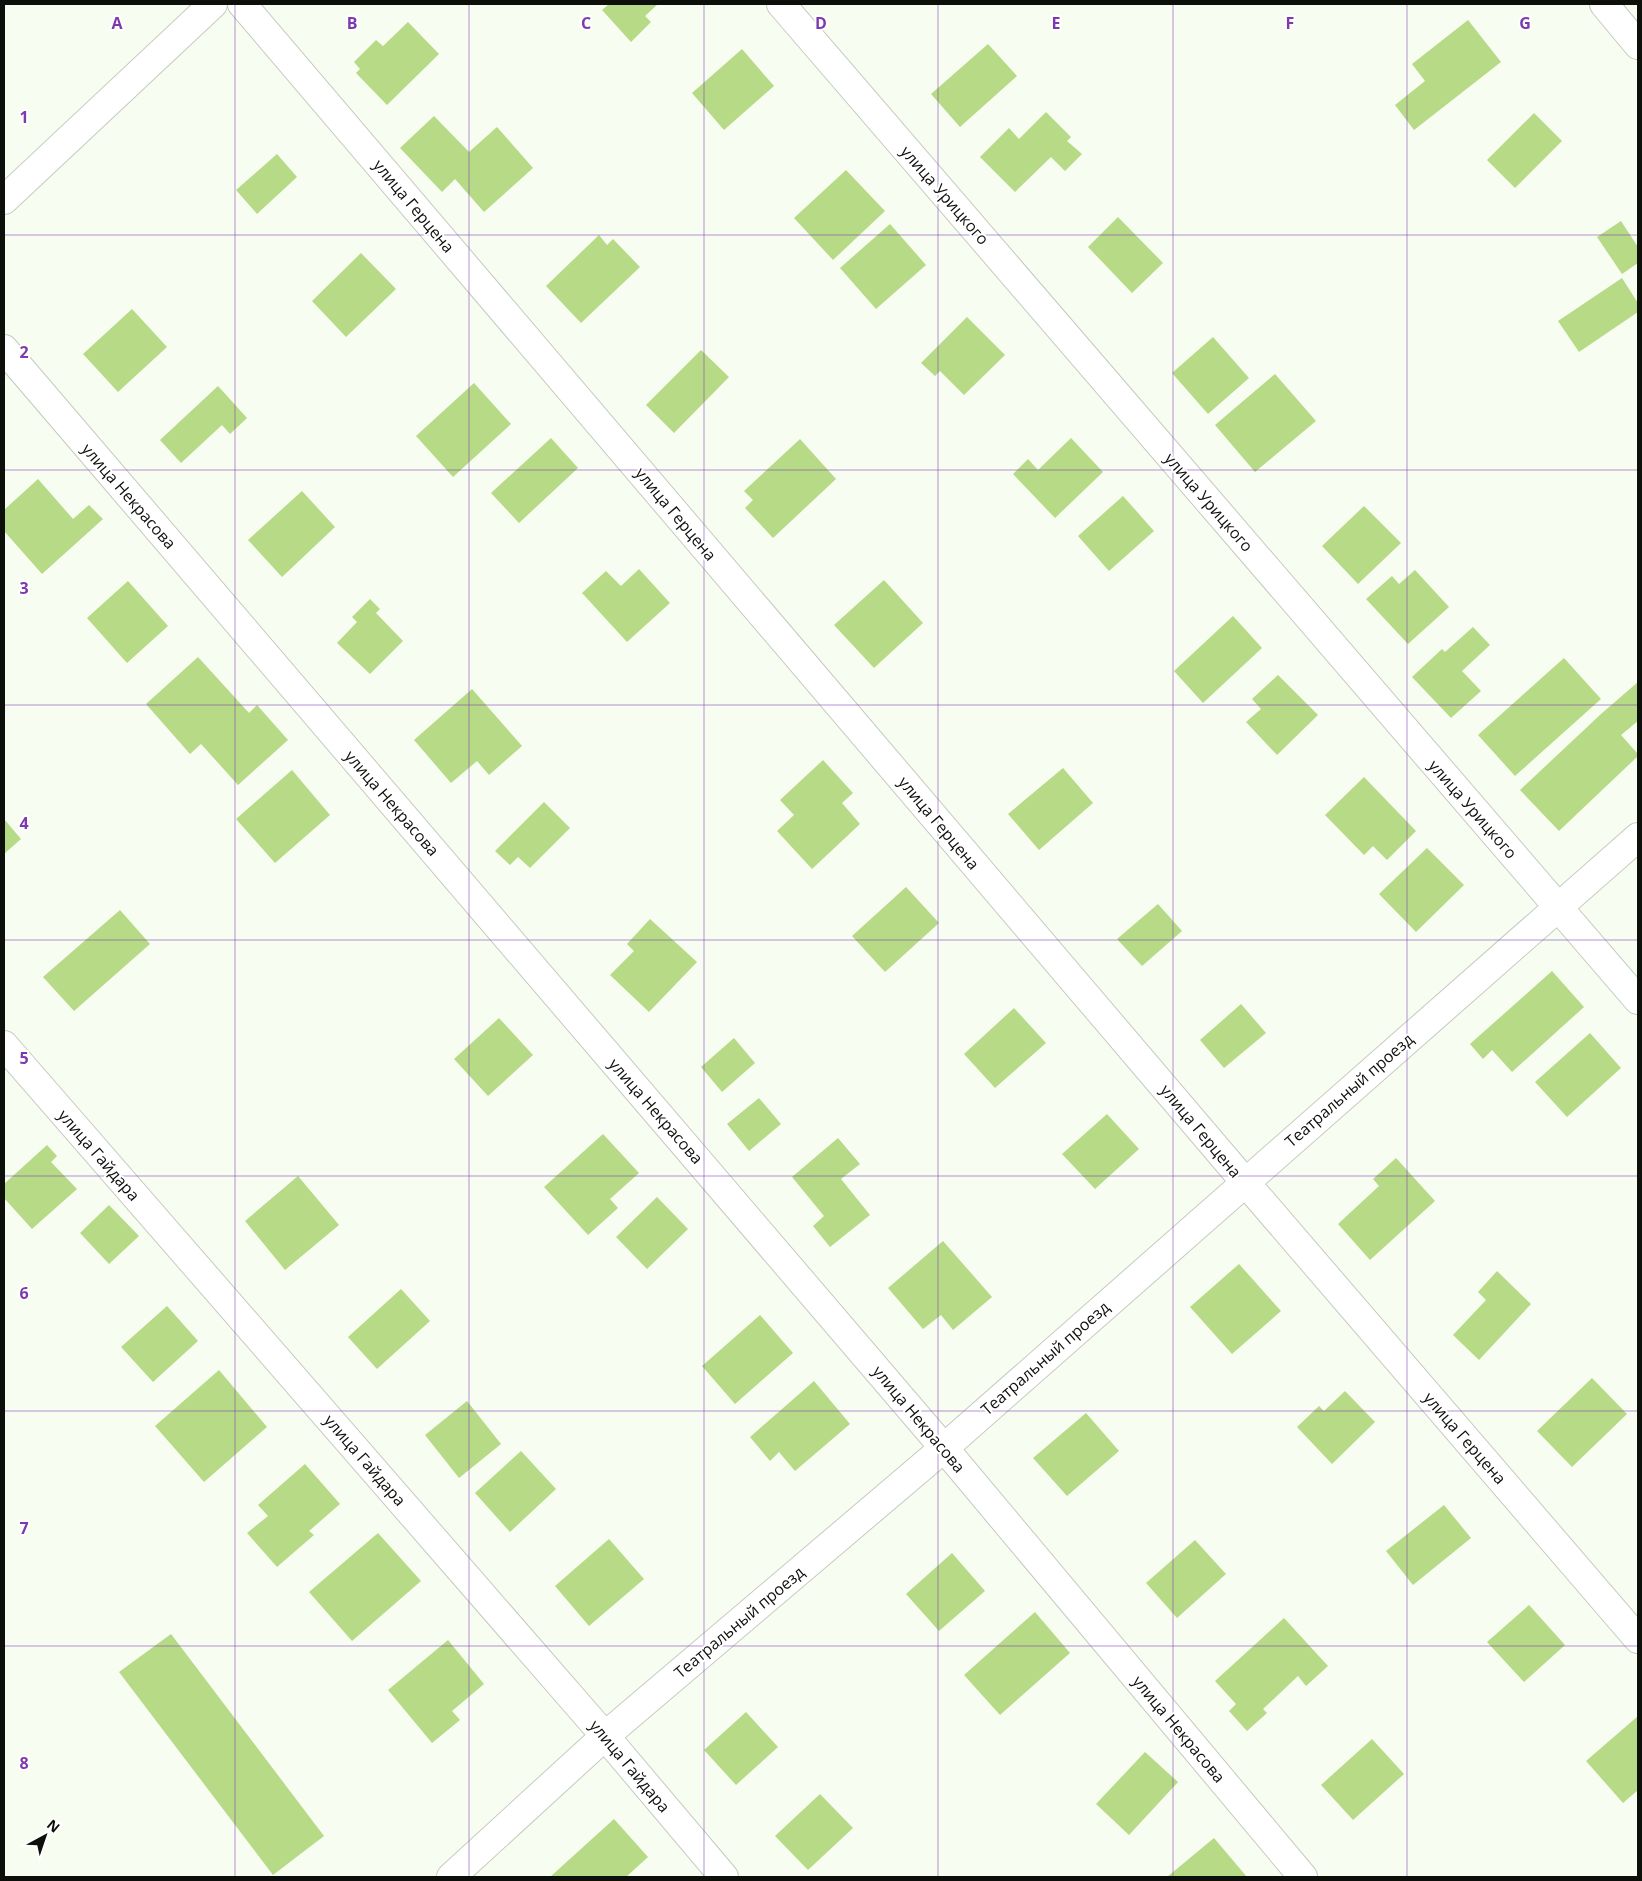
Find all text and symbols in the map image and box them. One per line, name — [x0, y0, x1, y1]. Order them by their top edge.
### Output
text: A — [111, 12, 123, 34]
text: B — [347, 12, 357, 34]
text: C — [581, 12, 591, 34]
text: D — [815, 12, 827, 34]
text: E — [1052, 12, 1061, 34]
text: F — [1286, 12, 1294, 34]
text: G — [1519, 12, 1531, 34]
text: 1 — [19, 106, 29, 128]
street label: улица Урицкого — [896, 141, 994, 249]
street label: улица Герцена — [368, 155, 460, 257]
text: 2 — [19, 341, 29, 363]
street label: улица Некрасова — [77, 438, 181, 554]
street label: улица Урицкого — [1160, 448, 1258, 556]
street label: улица Герцена — [630, 463, 722, 565]
text: 3 — [19, 577, 29, 599]
street label: улица Некрасова — [340, 745, 444, 861]
street label: улица Урицкого — [1424, 755, 1522, 863]
street label: улица Герцена — [893, 772, 985, 874]
text: 4 — [19, 812, 29, 834]
street label: Театральный проезд — [1280, 1028, 1418, 1152]
text: 5 — [19, 1047, 29, 1069]
street label: улица Некрасова — [604, 1053, 708, 1169]
street label: улица Герцена — [1155, 1080, 1247, 1182]
street label: улица Гайдара — [53, 1105, 145, 1205]
text: 6 — [19, 1282, 29, 1304]
street label: Театральный проезд — [976, 1296, 1114, 1420]
street label: улица Некрасова — [868, 1361, 970, 1477]
street label: улица Герцена — [1419, 1387, 1511, 1489]
street label: улица Гайдара — [319, 1410, 411, 1510]
text: 7 — [19, 1517, 29, 1539]
street label: Театральный проезд — [669, 1561, 809, 1683]
street label: улица Некрасова — [1128, 1671, 1230, 1787]
street label: улица Гайдара — [585, 1715, 675, 1817]
text: 8 — [19, 1752, 29, 1774]
north arrow — [20, 1811, 70, 1861]
text: N — [43, 1815, 64, 1837]

